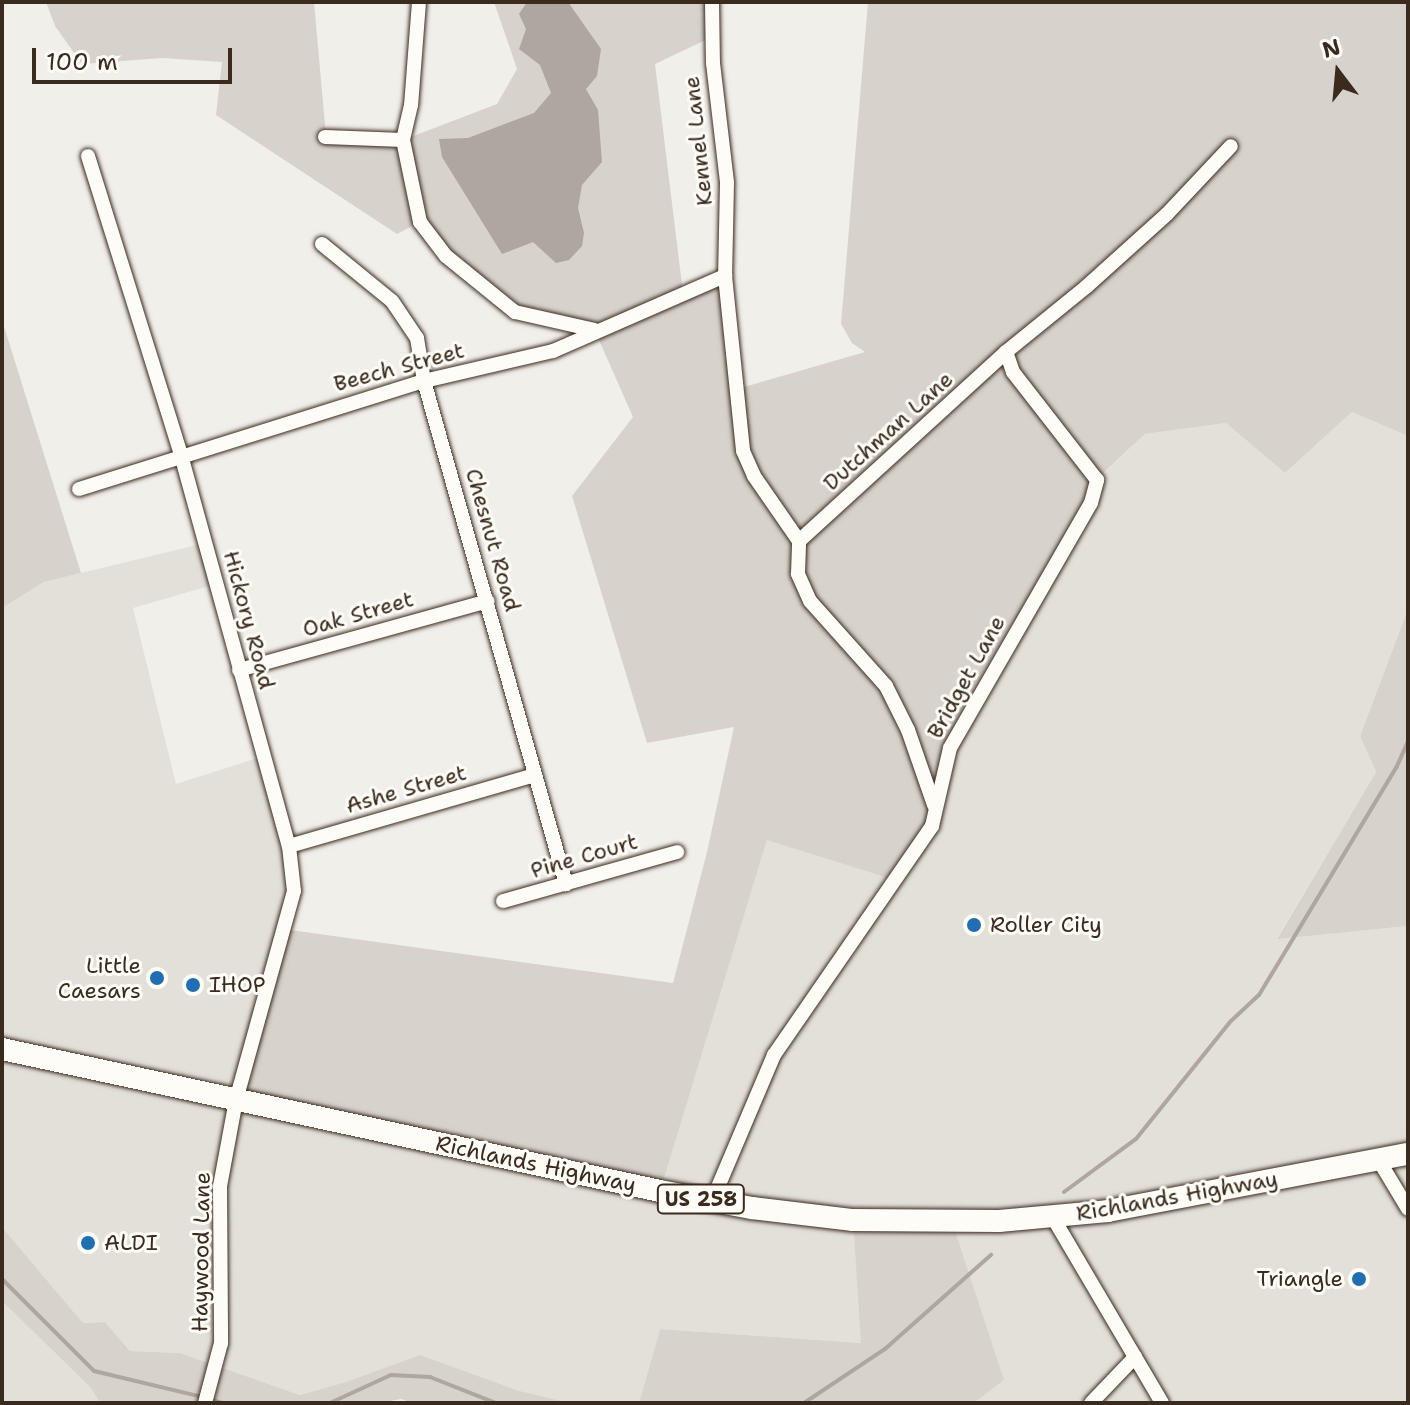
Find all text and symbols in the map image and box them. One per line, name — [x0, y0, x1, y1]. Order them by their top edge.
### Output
scale bar — [36, 32, 236, 82]
north arrow — [1298, 32, 1378, 112]
text: N — [1319, 32, 1344, 65]
text: 100 m — [46, 46, 118, 78]
street label: Kennel Lane — [678, 75, 718, 207]
street label: Beech Street — [331, 337, 467, 397]
street label: Dutchman Lane — [818, 366, 958, 496]
street label: Chesnut Road — [460, 465, 526, 615]
street label: Hickory Road — [218, 548, 280, 692]
street label: Oak Street — [299, 586, 417, 642]
street label: Bridget Lane — [921, 611, 1011, 743]
street label: Ashe Street — [343, 759, 469, 819]
street label: Pine Court — [527, 828, 641, 884]
place label: Roller City — [990, 912, 1102, 938]
marker: Roller City — [965, 916, 983, 934]
place label: Little Caesars — [58, 952, 141, 1004]
marker: Little Caesars — [148, 969, 166, 987]
place label: IHOP — [209, 972, 266, 998]
marker: IHOP — [184, 976, 202, 994]
street label: Richlands Highway — [433, 1130, 639, 1198]
street label: Richlands Highway — [1074, 1165, 1280, 1227]
street label: Haywood Lane — [186, 1172, 216, 1332]
road number: US 258 — [655, 1183, 747, 1215]
place label: ALDI — [104, 1230, 158, 1256]
marker: ALDI — [79, 1234, 97, 1252]
place label: Triangle — [1257, 1266, 1343, 1292]
marker: Triangle — [1350, 1270, 1368, 1288]

